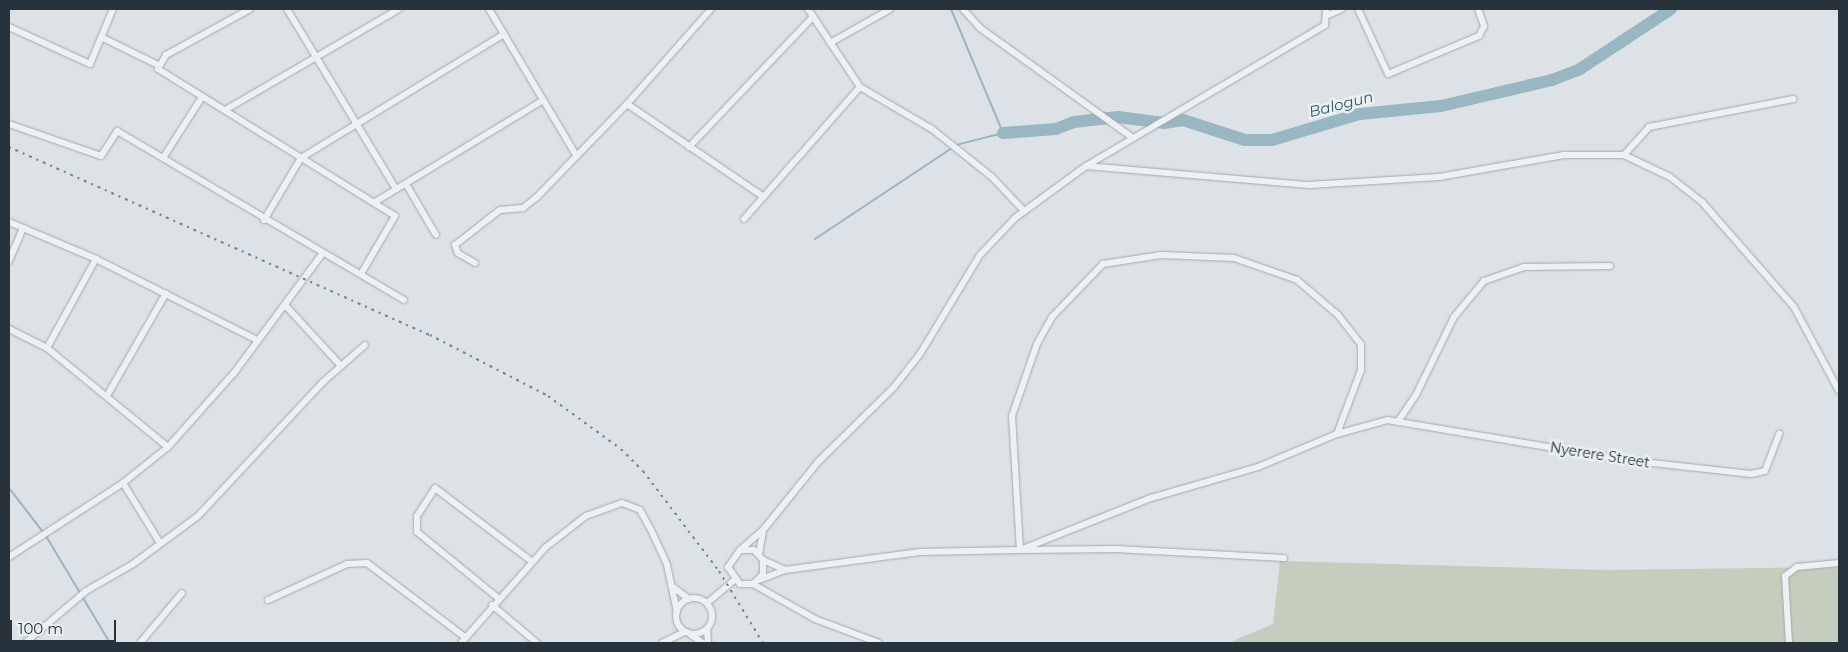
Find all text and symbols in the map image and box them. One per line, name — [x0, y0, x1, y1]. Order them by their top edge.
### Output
water label: Balogun — [1307, 87, 1375, 121]
street label: Nyerere Street — [1549, 439, 1651, 471]
scale bar — [12, 610, 119, 642]
text: 100 m — [18, 619, 63, 638]

